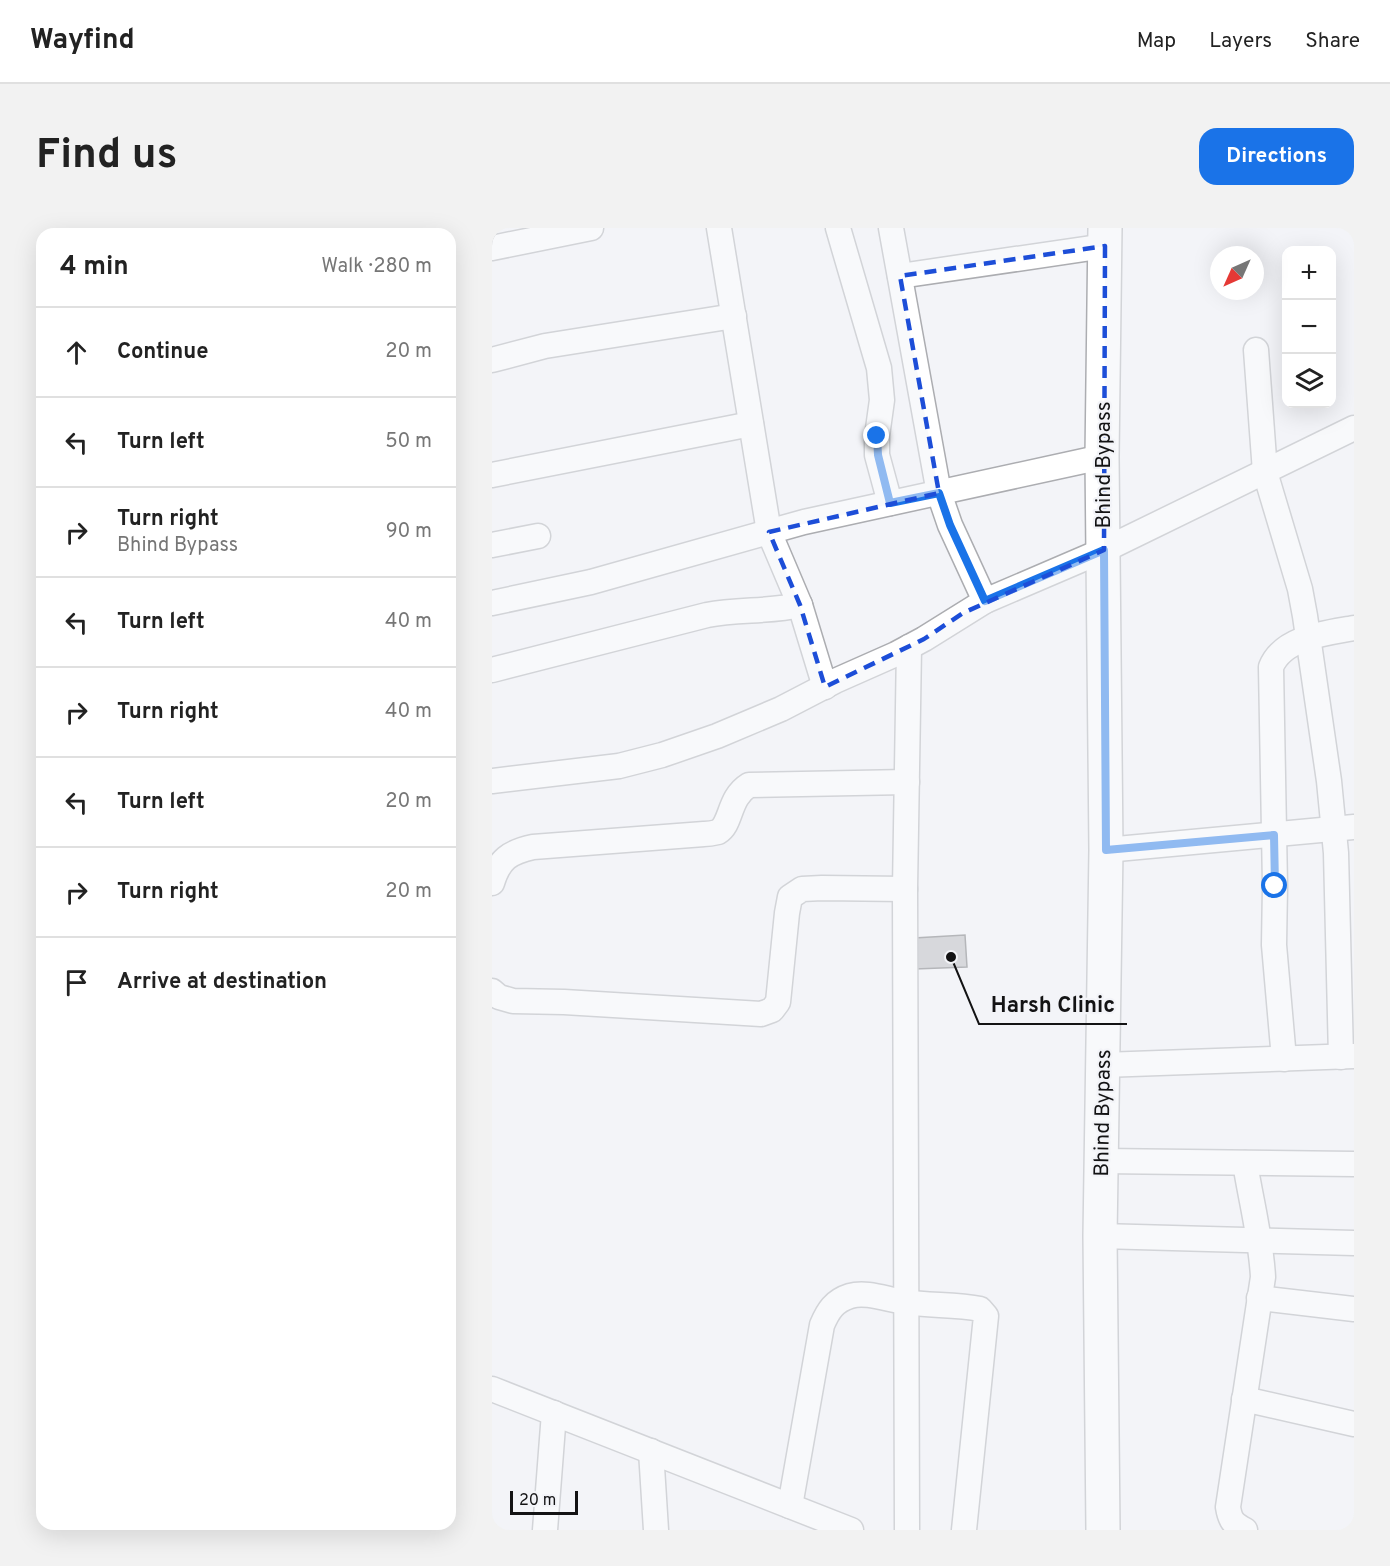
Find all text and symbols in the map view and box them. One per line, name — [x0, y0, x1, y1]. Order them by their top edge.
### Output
text: Wayfind — [30, 23, 135, 59]
text: Map — [1137, 28, 1176, 55]
text: Layers — [1209, 28, 1272, 55]
text: Share — [1305, 28, 1360, 55]
button: Directions — [1199, 128, 1354, 185]
text: Find us — [36, 130, 177, 183]
north arrow — [1210, 246, 1264, 300]
map controls — [1282, 246, 1336, 408]
button: + — [1282, 246, 1336, 300]
text: 4 min — [60, 251, 129, 284]
text: Walk · 280 m — [321, 254, 432, 280]
button: − — [1282, 300, 1336, 354]
icon: ahead — [60, 336, 93, 369]
text: Continue — [117, 339, 208, 366]
text: 20 m — [385, 339, 432, 365]
button: layers — [1282, 354, 1336, 408]
street label: Bhind Bypass — [1091, 401, 1118, 529]
route end — [863, 422, 889, 448]
icon: left — [60, 426, 93, 459]
text: Turn left — [117, 429, 205, 456]
text: 50 m — [385, 429, 432, 455]
text: Turn right — [117, 506, 219, 533]
icon: right — [60, 516, 93, 549]
text: 90 m — [386, 519, 432, 545]
text: Bhind Bypass — [117, 533, 238, 559]
icon: left — [60, 606, 93, 639]
text: Turn left — [117, 609, 205, 636]
text: 40 m — [385, 609, 432, 635]
icon: right — [60, 696, 93, 729]
text: Turn right — [117, 699, 219, 726]
text: 40 m — [385, 699, 432, 725]
icon: left — [60, 786, 93, 819]
text: Turn left — [117, 789, 205, 816]
text: 20 m — [385, 789, 432, 815]
route start — [1261, 872, 1287, 898]
icon: right — [60, 876, 93, 909]
text: Turn right — [117, 879, 219, 906]
text: 20 m — [385, 879, 432, 905]
icon: arrive — [60, 966, 93, 999]
text: Arrive at destination — [117, 969, 327, 996]
callout: Harsh Clinic — [979, 984, 1127, 1024]
text: Harsh Clinic — [991, 993, 1115, 1020]
street label: Bhind Bypass — [1089, 1049, 1118, 1177]
scale bar — [510, 1488, 578, 1516]
text: 20 m — [519, 1491, 556, 1511]

